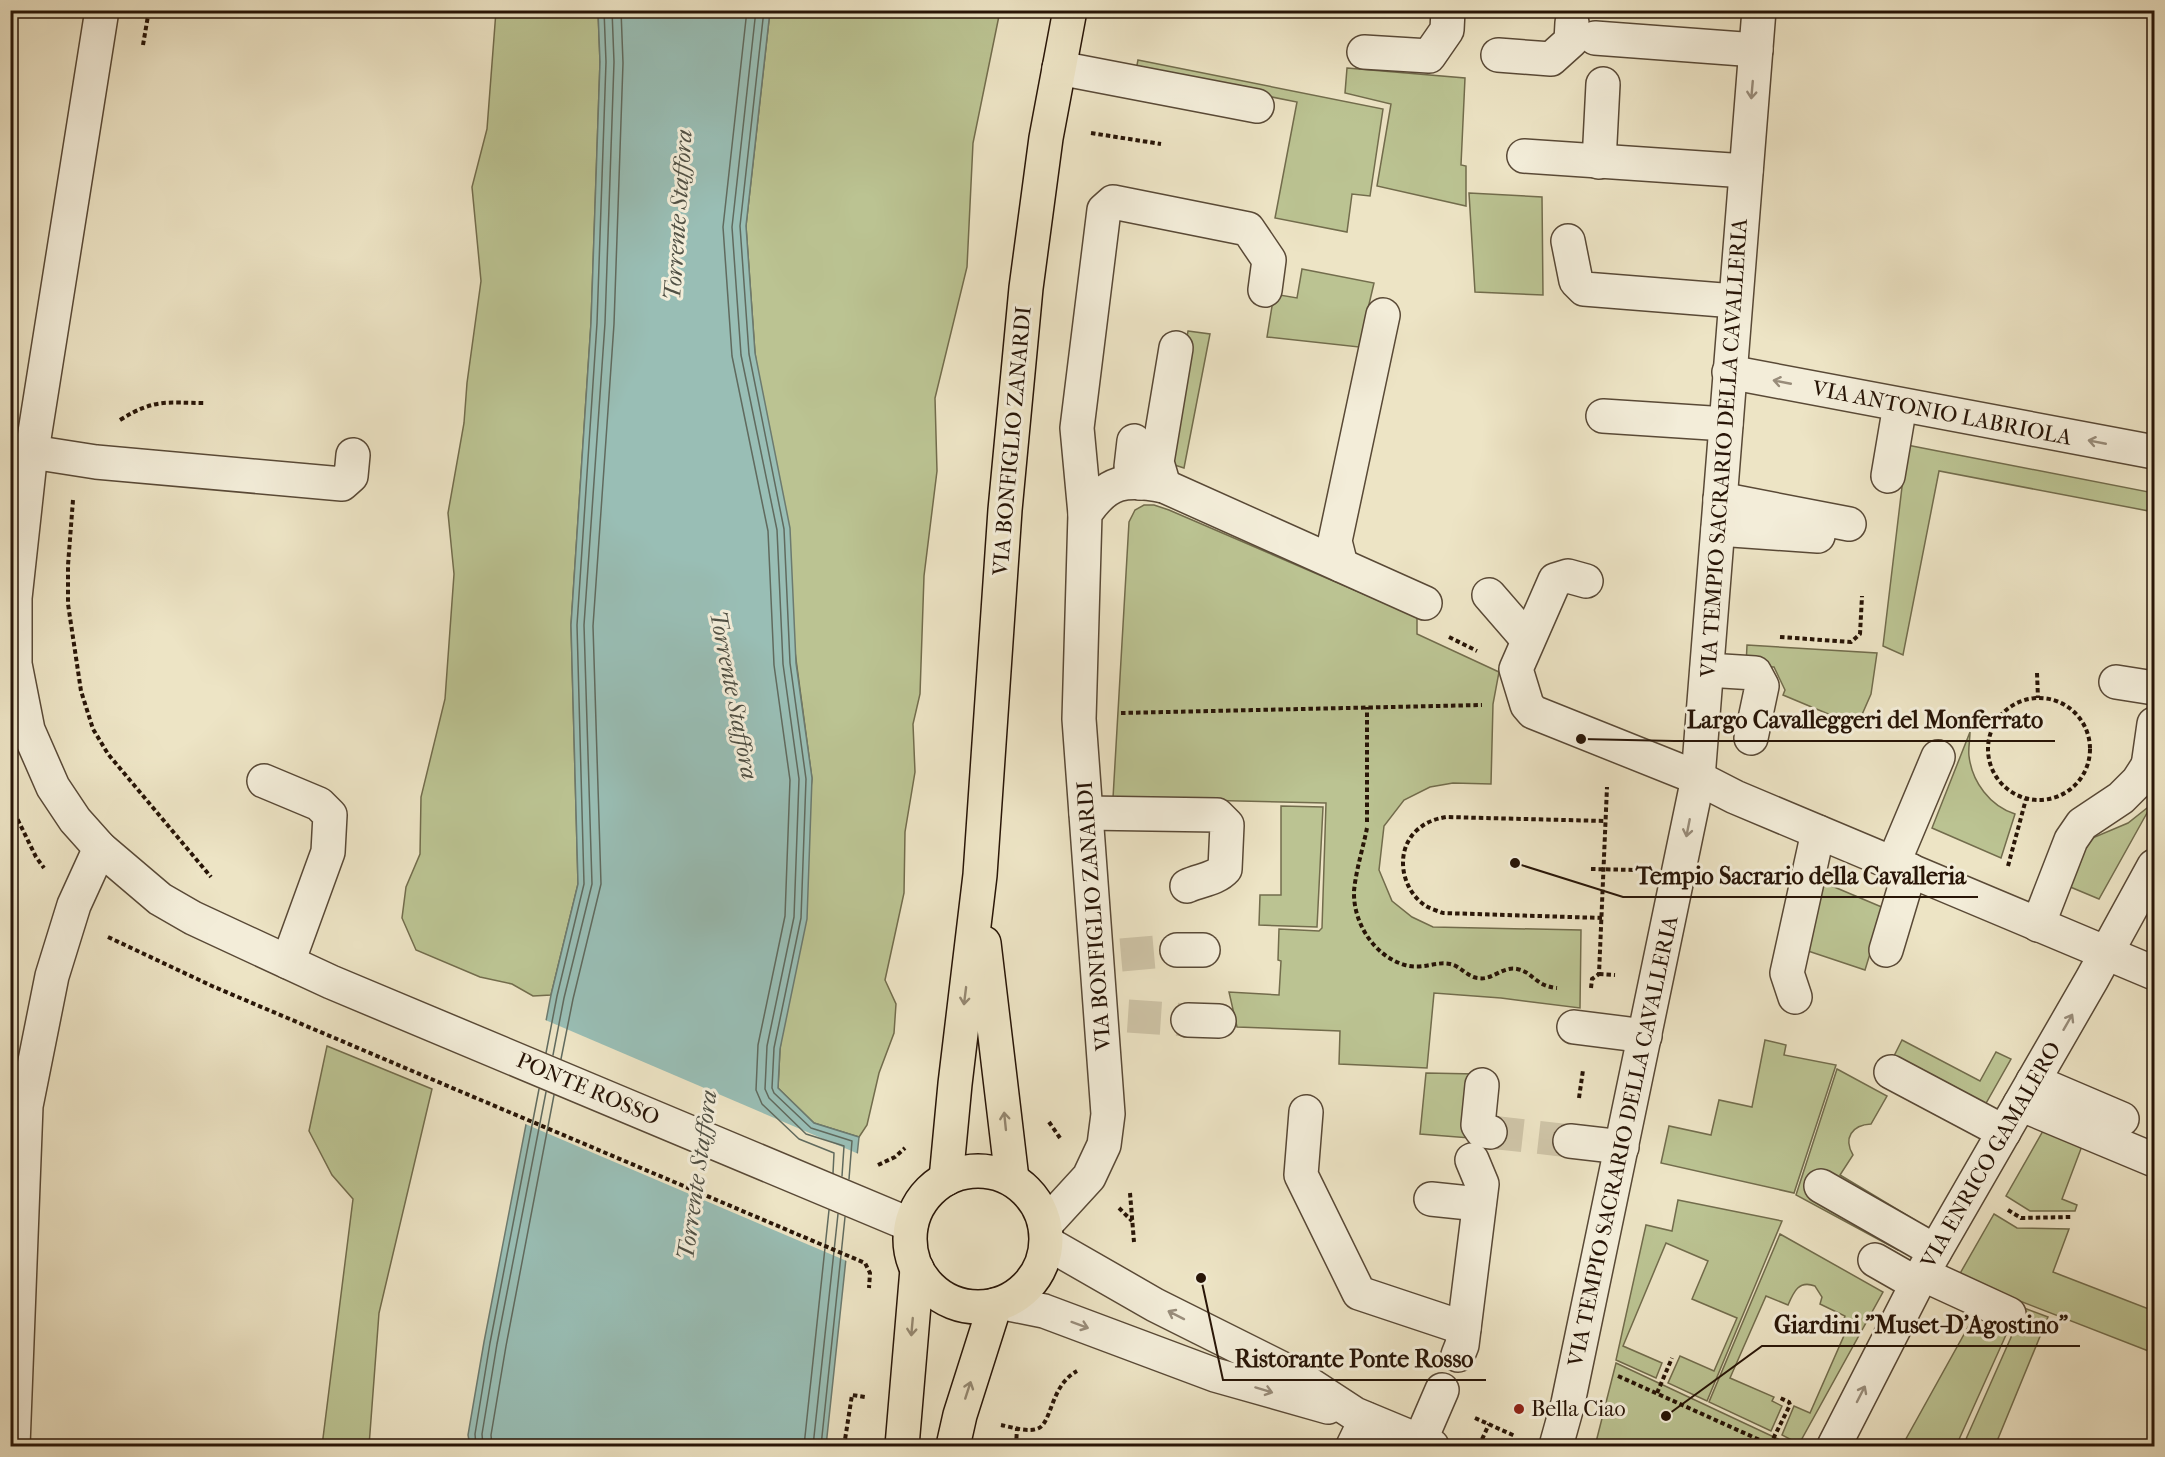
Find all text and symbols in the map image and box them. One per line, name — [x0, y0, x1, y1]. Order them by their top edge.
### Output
one-way arrow — [1747, 79, 1758, 99]
water label: Torrente Staffora — [658, 129, 698, 301]
street label: VIA TEMPIO SACRARIO DELLA CAVALLERIA — [1695, 217, 1753, 679]
street label: VIA BONFIGLIO ZANARDI — [987, 305, 1037, 578]
street label: VIA ANTONIO LABRIOLA — [1809, 375, 2074, 451]
one-way arrow — [1772, 376, 1792, 387]
one-way arrow — [2088, 436, 2107, 447]
water label: Torrente Staffora — [704, 608, 764, 782]
callout: Largo Cavalleggeri del Monferrato — [1674, 699, 2055, 741]
text: Largo Cavalleggeri del Monferrato — [1687, 706, 2043, 734]
street label: VIA BONFIGLIO ZANARDI — [1072, 780, 1116, 1053]
one-way arrow — [1682, 817, 1693, 837]
callout: Tempio Sacrario della Cavalleria — [1623, 855, 1978, 897]
text: Tempio Sacrario della Cavalleria — [1635, 862, 1967, 890]
street label: VIA TEMPIO SACRARIO DELLA CAVALLERIA — [1562, 913, 1684, 1370]
one-way arrow — [960, 985, 971, 1005]
one-way arrow — [2062, 1014, 2074, 1031]
street label: VIA ENRICO GAMALERO — [1915, 1037, 2066, 1274]
street label: PONTE ROSSO — [513, 1047, 663, 1131]
water label: Torrente Staffora — [671, 1088, 723, 1262]
one-way arrow — [1000, 1111, 1011, 1131]
callout: Giardini "Muset-D'Agostino" — [1762, 1304, 2080, 1346]
one-way arrow — [1167, 1309, 1185, 1320]
text: Giardini "Muset-D'Agostino" — [1774, 1311, 2069, 1339]
one-way arrow — [906, 1316, 917, 1336]
one-way arrow — [1070, 1320, 1089, 1331]
callout: Ristorante Ponte Rosso — [1223, 1338, 1486, 1380]
text: Ristorante Ponte Rosso — [1234, 1345, 1474, 1373]
one-way arrow — [964, 1381, 975, 1400]
one-way arrow — [1254, 1385, 1273, 1396]
one-way arrow — [1856, 1386, 1867, 1404]
place label: Bella Ciao — [1531, 1396, 1626, 1422]
marker: Bella Ciao — [1512, 1402, 1526, 1416]

